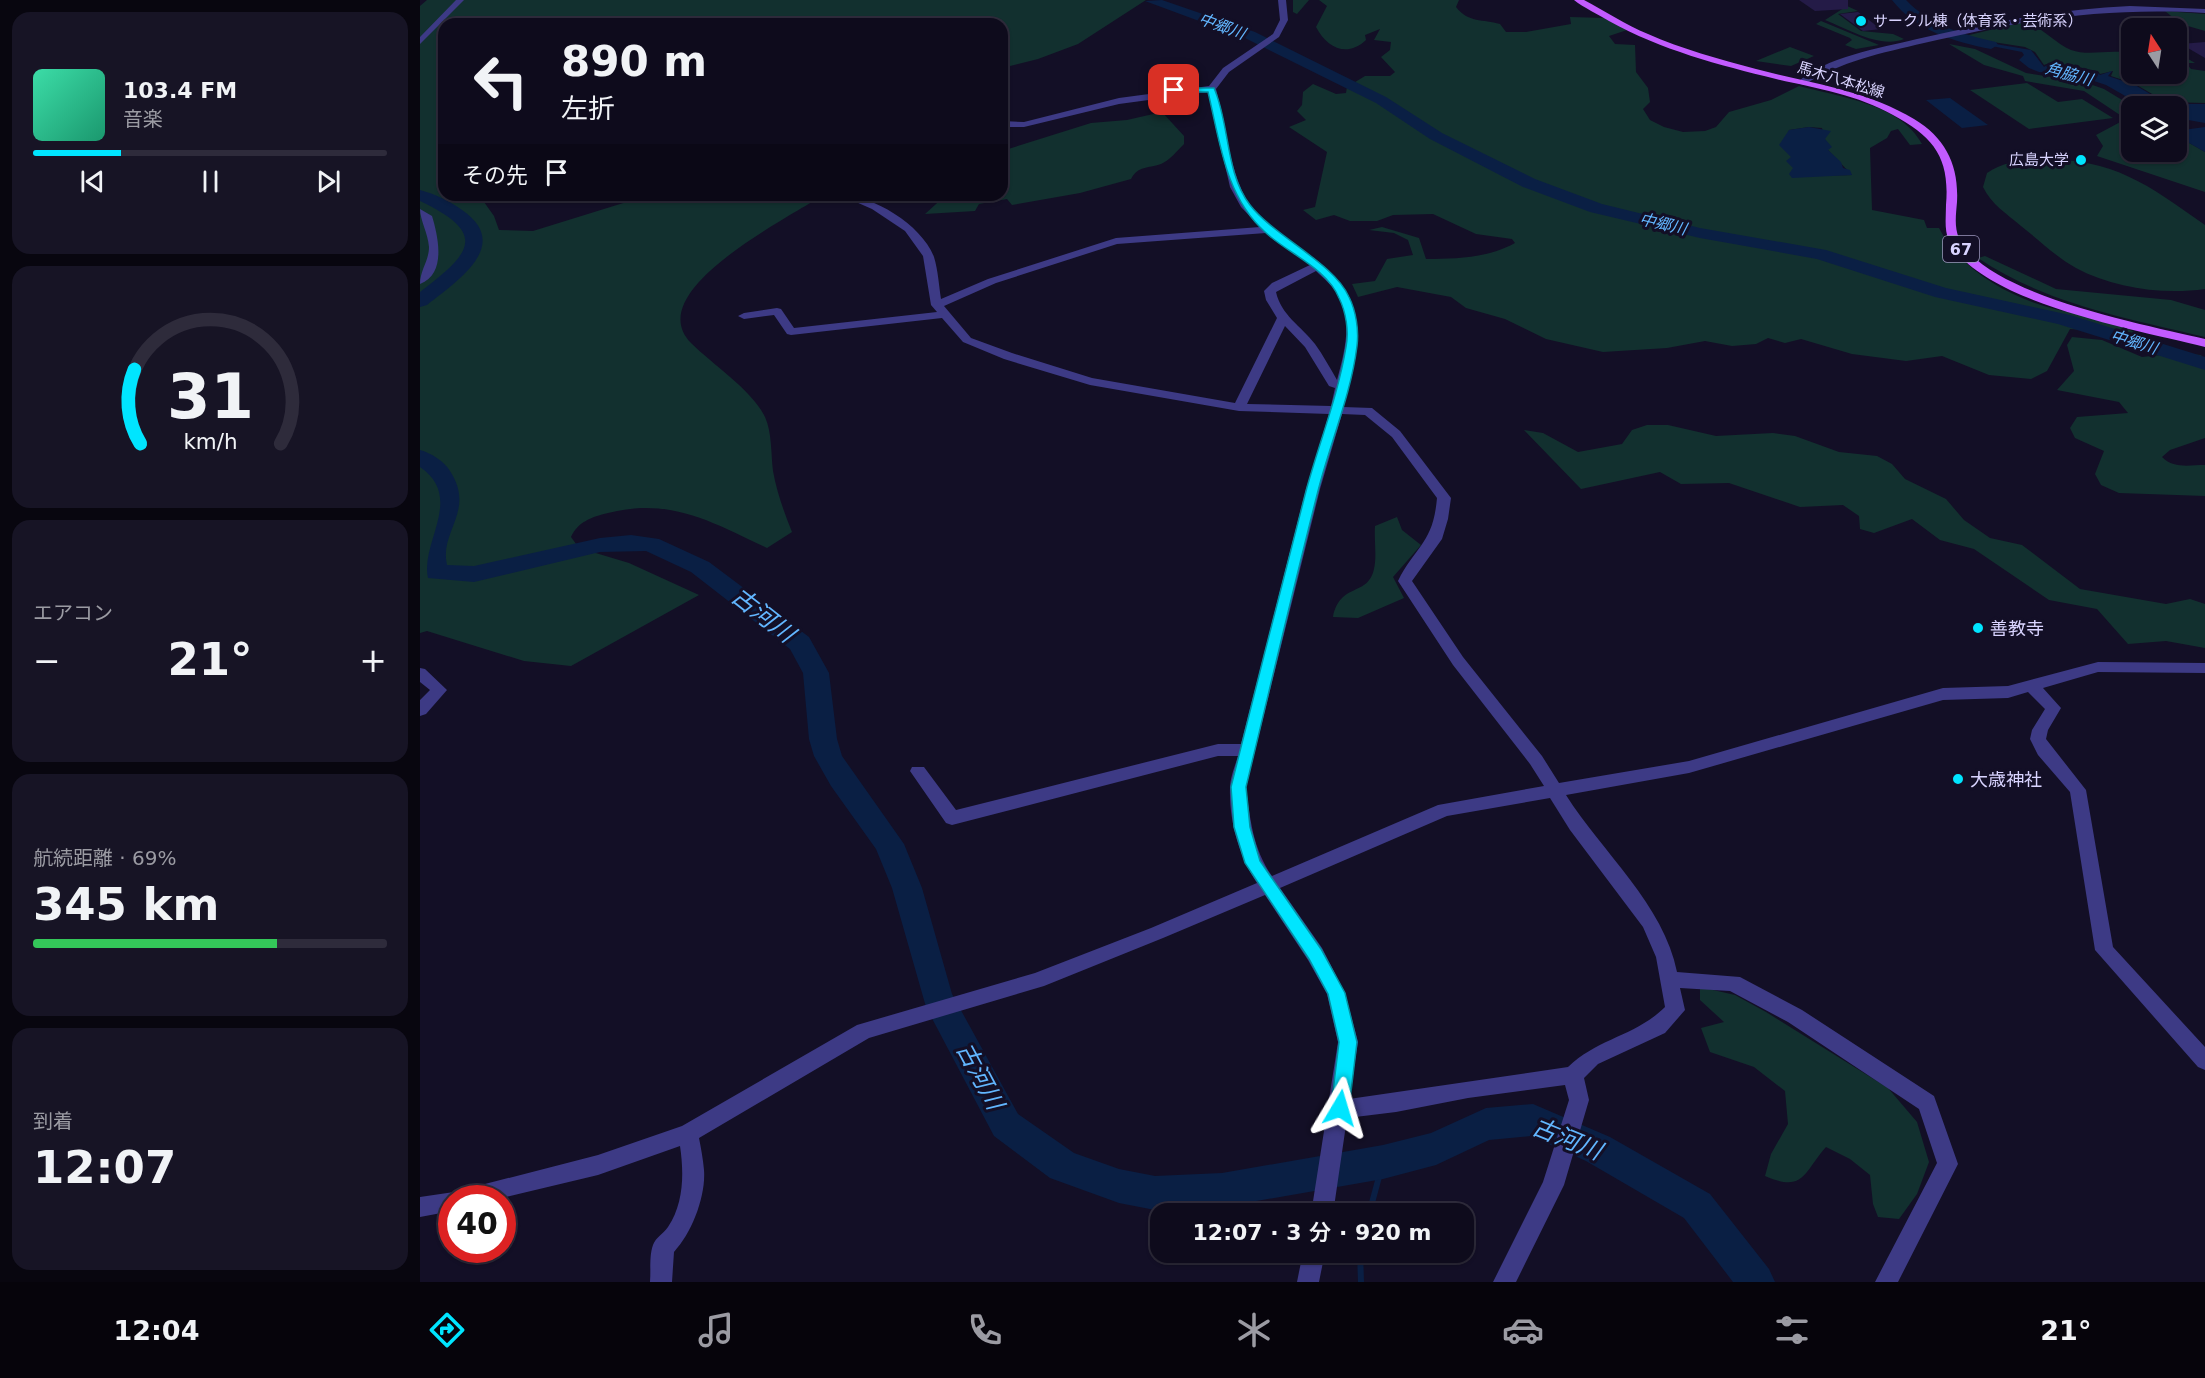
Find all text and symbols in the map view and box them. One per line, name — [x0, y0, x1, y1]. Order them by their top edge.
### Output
water label: 中郷川 — [1196, 9, 1250, 44]
place label: サークル棟（体育系・芸術系） — [1873, 12, 2083, 30]
marker: サークル棟（体育系・芸術系） — [1854, 14, 1868, 28]
north arrow — [2121, 18, 2187, 84]
map controls — [2121, 18, 2187, 162]
text: 890 m — [561, 37, 707, 86]
icon: left — [462, 42, 540, 120]
street label: 馬木八本松線 — [1795, 58, 1887, 102]
water label: 角脇川 — [2043, 59, 2097, 90]
pin — [1148, 64, 1199, 115]
icon: arrive — [1157, 73, 1190, 106]
text: 103.4 FM — [123, 78, 237, 103]
text: 左折 — [561, 93, 615, 124]
button: layers — [2121, 96, 2187, 162]
text: 音楽 — [123, 107, 163, 131]
place label: 広島大学 — [2009, 151, 2069, 169]
marker: 広島大学 — [2074, 153, 2088, 167]
icon: arrive — [540, 156, 573, 189]
text: その先 — [462, 163, 528, 188]
icon: previous — [76, 165, 109, 198]
icon: pause — [194, 165, 227, 198]
icon: next — [312, 165, 345, 198]
water label: 中郷川 — [1637, 209, 1690, 239]
road number: 67 — [1943, 236, 1979, 262]
water label: 中郷川 — [2108, 326, 2162, 359]
text: 31 — [167, 360, 253, 433]
text: km/h — [183, 429, 237, 454]
water label: 古河川 — [726, 582, 802, 650]
text: エアコン — [33, 601, 113, 625]
place label: 善教寺 — [1990, 618, 2044, 639]
marker: 善教寺 — [1971, 621, 1985, 635]
text: 21° — [167, 633, 253, 686]
text: − — [33, 641, 61, 680]
text: + — [359, 641, 387, 680]
place label: 大歳神社 — [1970, 769, 2042, 790]
marker: 大歳神社 — [1951, 772, 1965, 786]
text: 航続距離 · 69% — [33, 846, 177, 870]
text: 345 km — [33, 878, 219, 931]
water label: 古河川 — [951, 1038, 1011, 1117]
position arrow — [1308, 1076, 1372, 1140]
text: 到着 — [33, 1109, 73, 1133]
water label: 古河川 — [1528, 1113, 1608, 1167]
text: 12:07 — [33, 1141, 176, 1194]
speed limit sign: 40 — [438, 1185, 516, 1263]
text: 12:07 · 3 分 · 920 m — [1193, 1220, 1431, 1245]
icon: directions — [426, 1309, 468, 1351]
icon: music — [695, 1309, 737, 1351]
icon: phone — [964, 1309, 1006, 1351]
icon: climate — [1233, 1309, 1275, 1351]
icon: car — [1502, 1309, 1544, 1351]
icon: filters — [1771, 1309, 1813, 1351]
text: 12:04 — [113, 1315, 199, 1346]
text: 21° — [2040, 1315, 2091, 1346]

